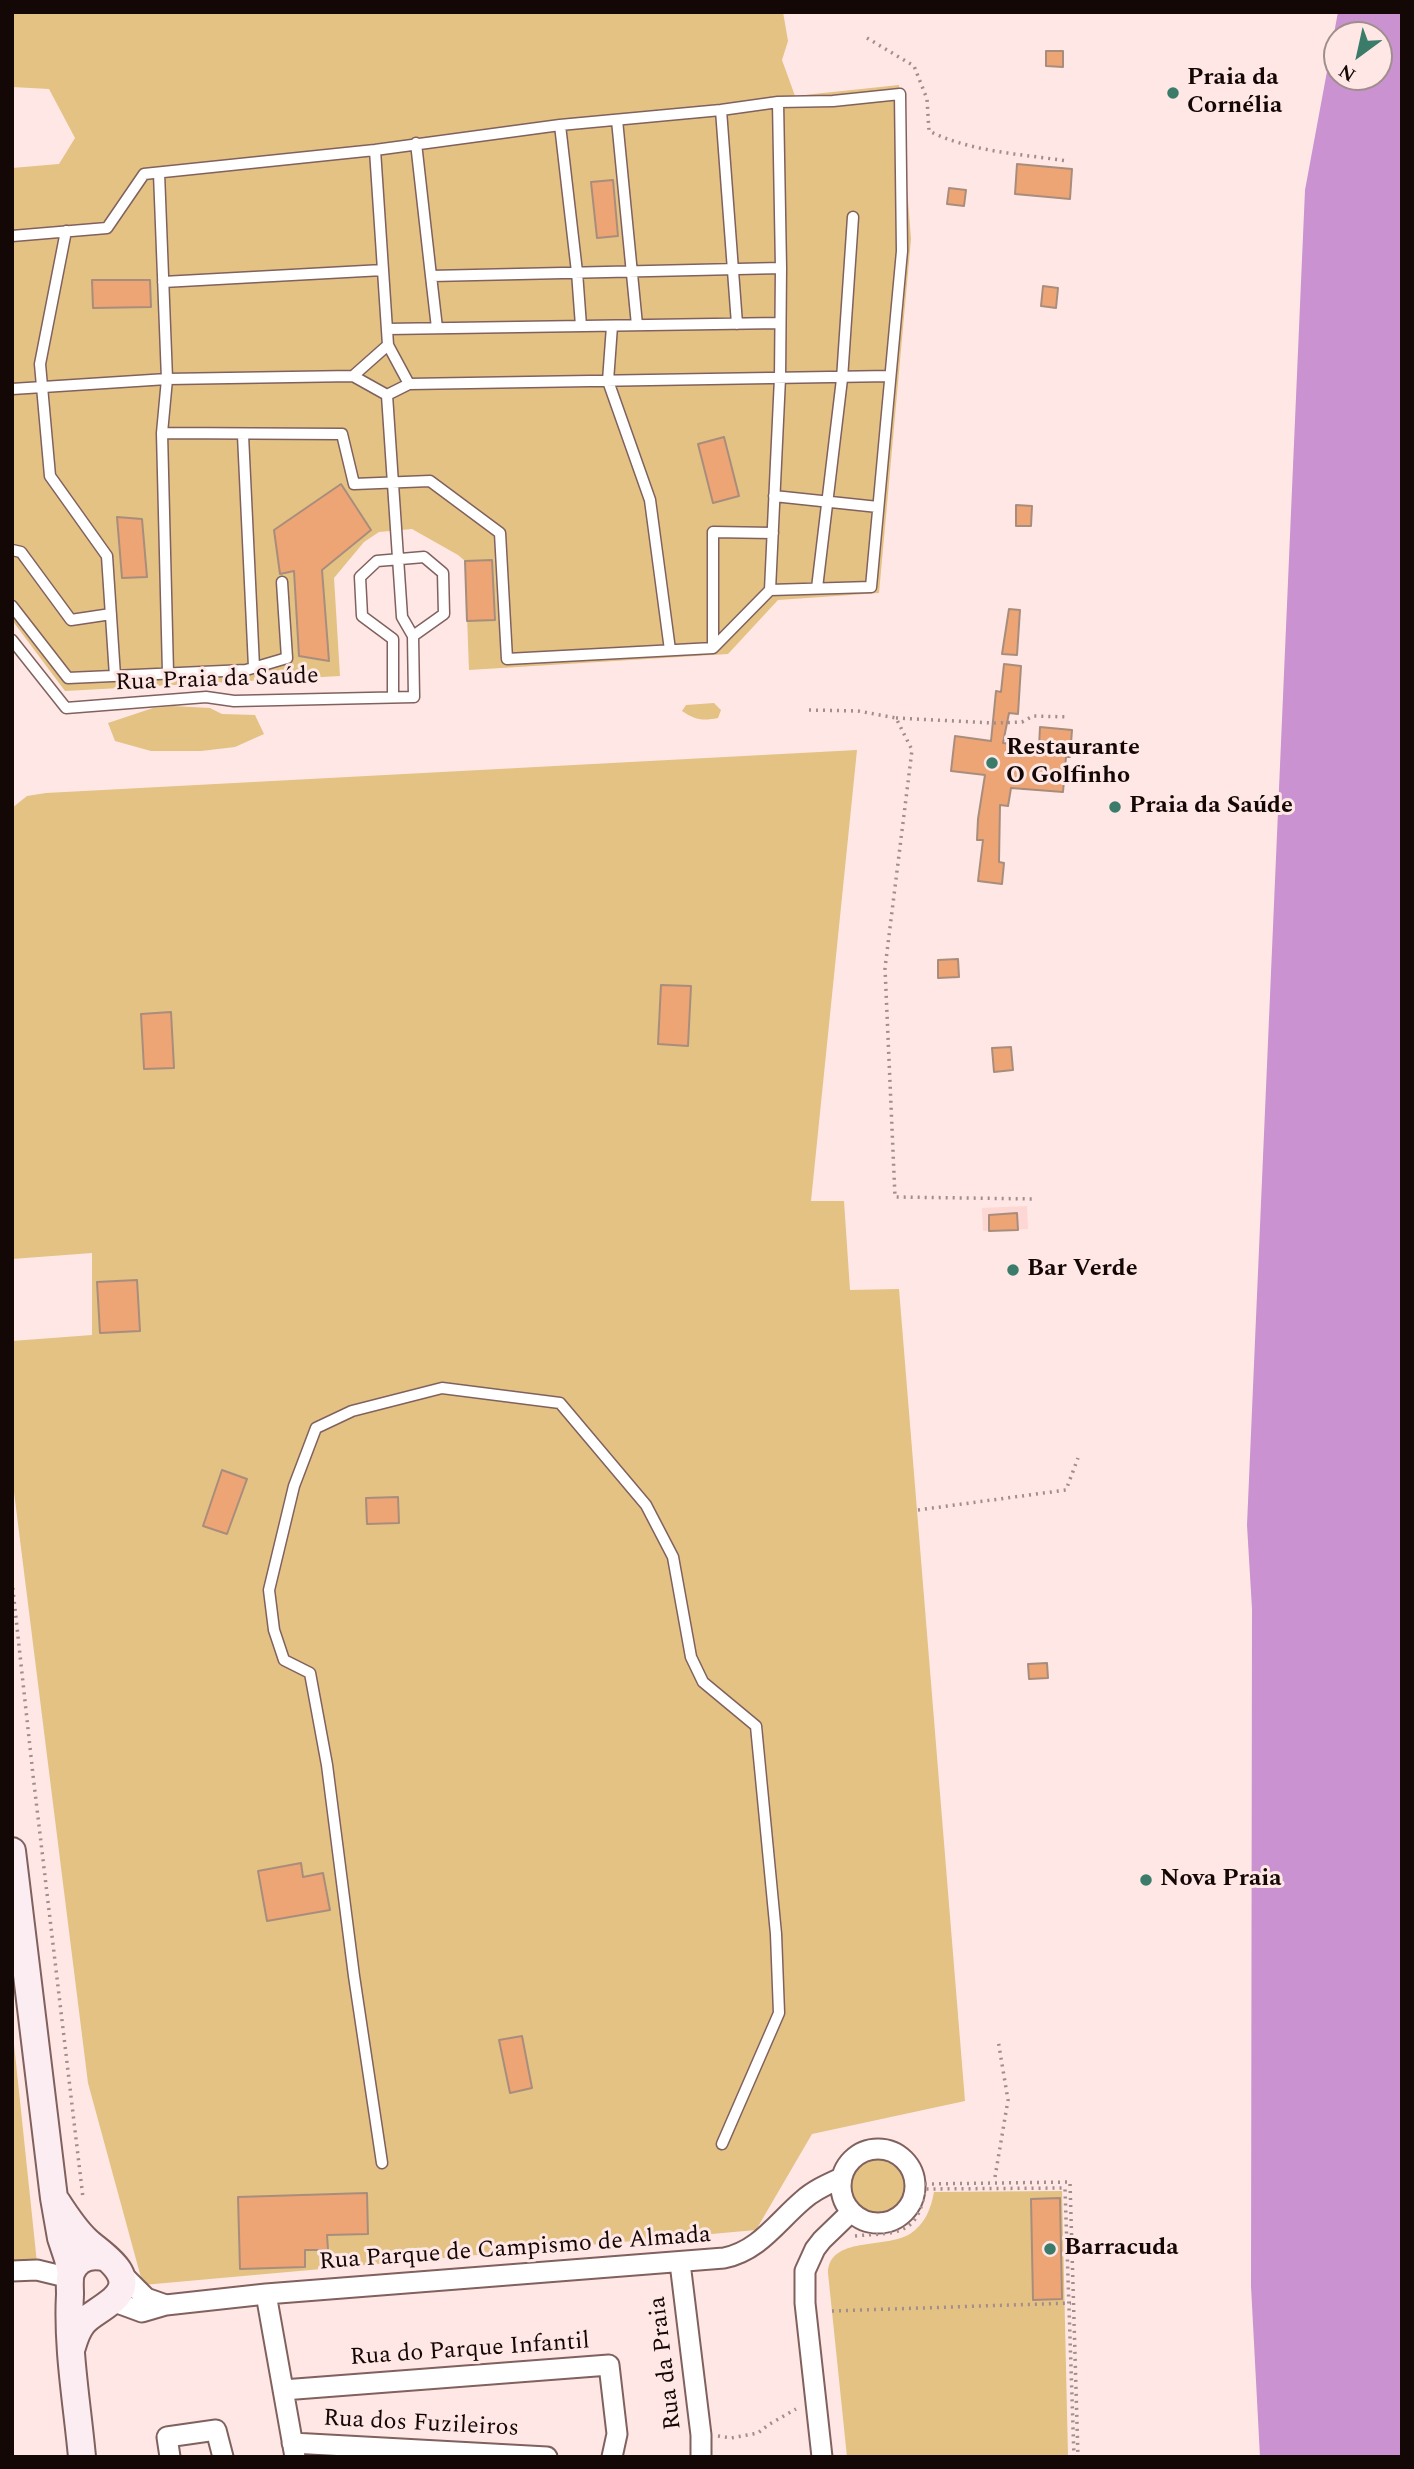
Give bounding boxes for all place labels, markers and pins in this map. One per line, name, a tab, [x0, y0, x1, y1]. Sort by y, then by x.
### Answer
place label: Praia da Cornélia	[1187, 65, 1282, 121]
marker: Praia da Cornélia	[1165, 85, 1181, 101]
place label: Restaurante O Golfinho	[1006, 735, 1140, 791]
marker: Restaurante O Golfinho	[984, 755, 1000, 771]
place label: Praia da Saúde	[1129, 793, 1293, 821]
marker: Praia da Saúde	[1107, 799, 1123, 815]
place label: Bar Verde	[1027, 1256, 1138, 1284]
marker: Bar Verde	[1005, 1262, 1021, 1278]
place label: Nova Praia	[1160, 1866, 1282, 1894]
marker: Nova Praia	[1138, 1872, 1154, 1888]
place label: Barracuda	[1064, 2235, 1179, 2263]
marker: Barracuda	[1042, 2241, 1058, 2257]

